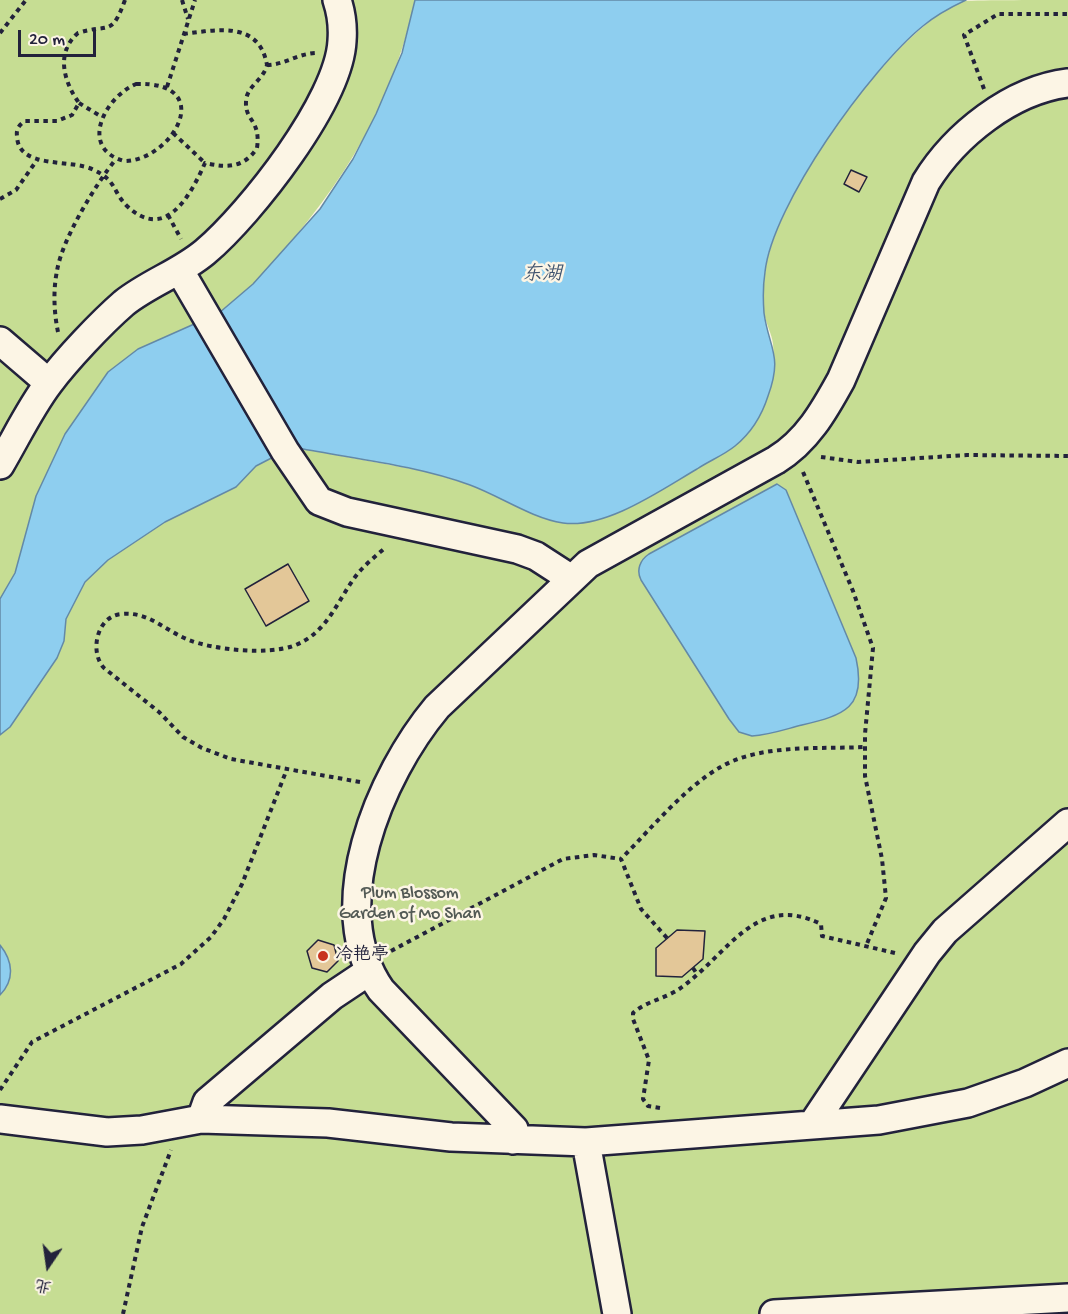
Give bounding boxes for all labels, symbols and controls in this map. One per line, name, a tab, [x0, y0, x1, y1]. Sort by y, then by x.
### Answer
scale bar	[21, 18, 99, 56]
text: 20 m	[29, 30, 65, 51]
water label: 东湖	[522, 264, 562, 288]
park label: Plum Blossom Garden of Mo Shan	[339, 883, 481, 926]
place label: 冷艳亭	[335, 945, 389, 967]
marker: 冷艳亭	[316, 949, 330, 963]
north arrow	[18, 1236, 78, 1296]
text: 北	[34, 1273, 54, 1295]

